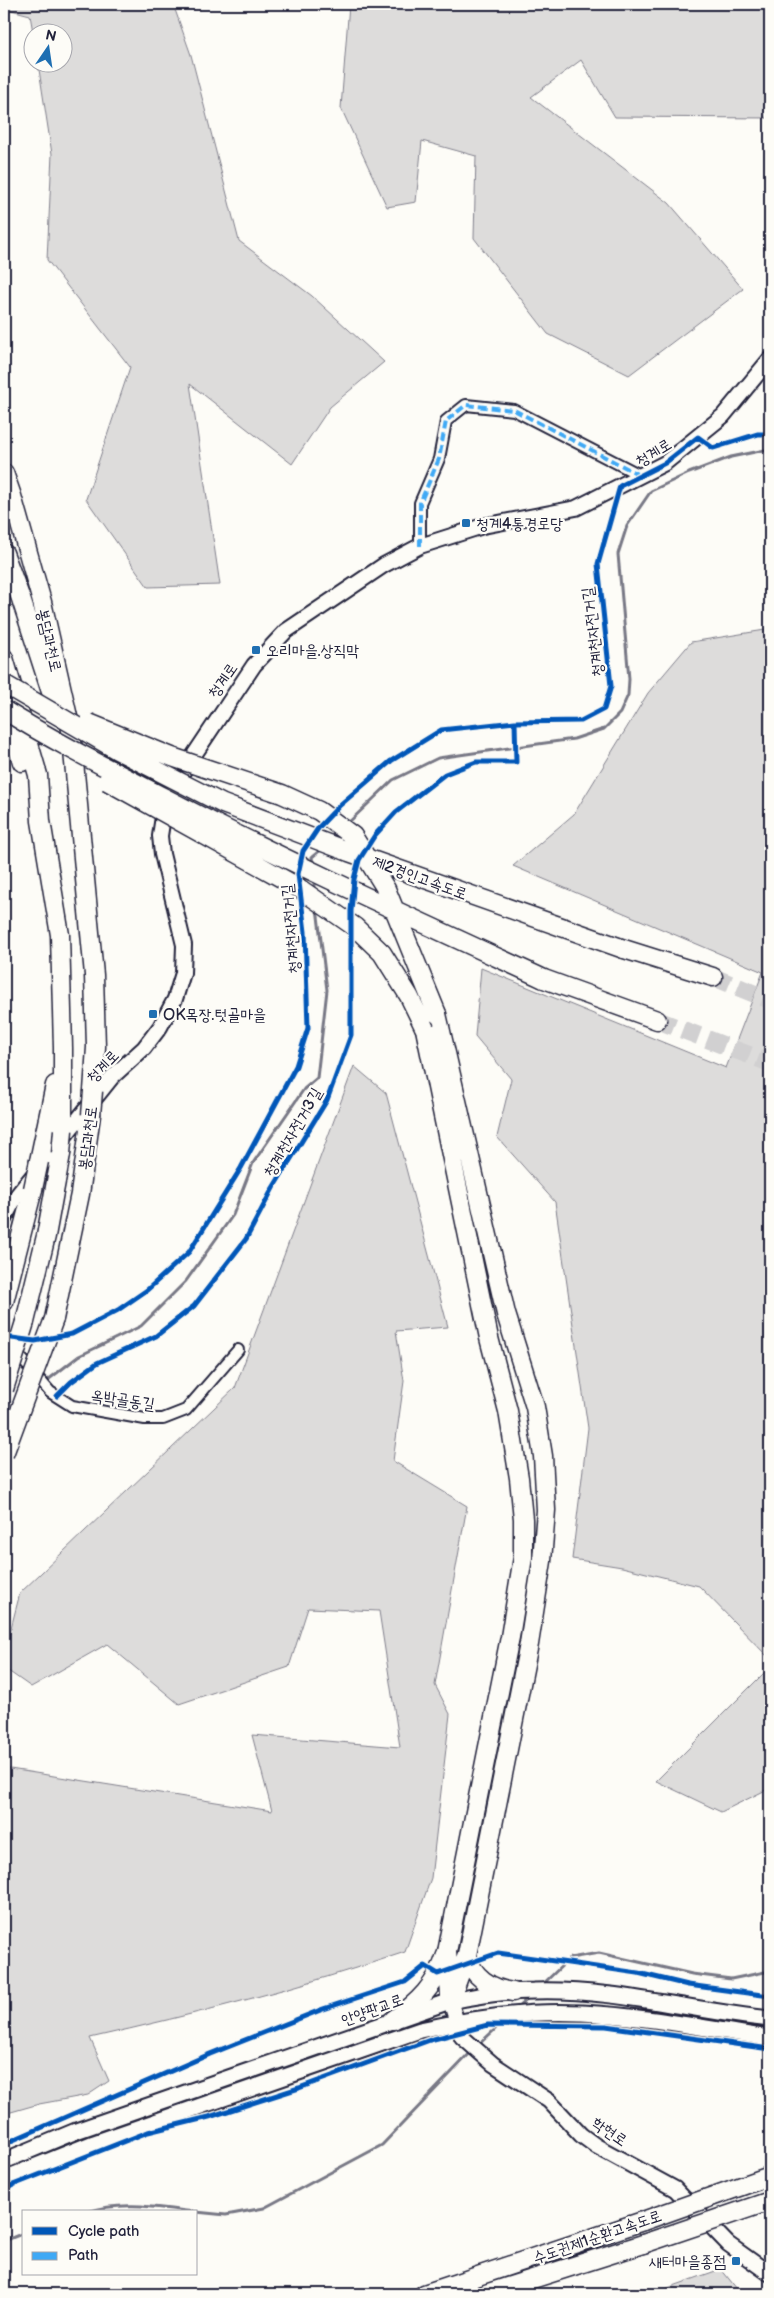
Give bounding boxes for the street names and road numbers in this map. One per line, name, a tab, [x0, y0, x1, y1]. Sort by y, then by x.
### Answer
street label: 청계로	[632, 435, 675, 472]
street label: 청계천자전거길	[579, 586, 608, 678]
street label: 봉담과천로	[32, 607, 65, 674]
street label: 청계로	[204, 660, 242, 702]
street label: 제2경인고속도로	[369, 852, 470, 904]
street label: 청계천자전거길	[278, 883, 305, 975]
street label: 청계로	[83, 1047, 123, 1088]
street label: 청계천자전거3길	[260, 1085, 327, 1181]
street label: 봉담과천로	[75, 1105, 102, 1171]
street label: 옥박골동길	[90, 1387, 156, 1414]
street label: 안양판교로	[339, 1990, 406, 2030]
street label: 학현로	[588, 2114, 630, 2151]
street label: 수도권제1순환고속도로	[531, 2206, 664, 2268]

